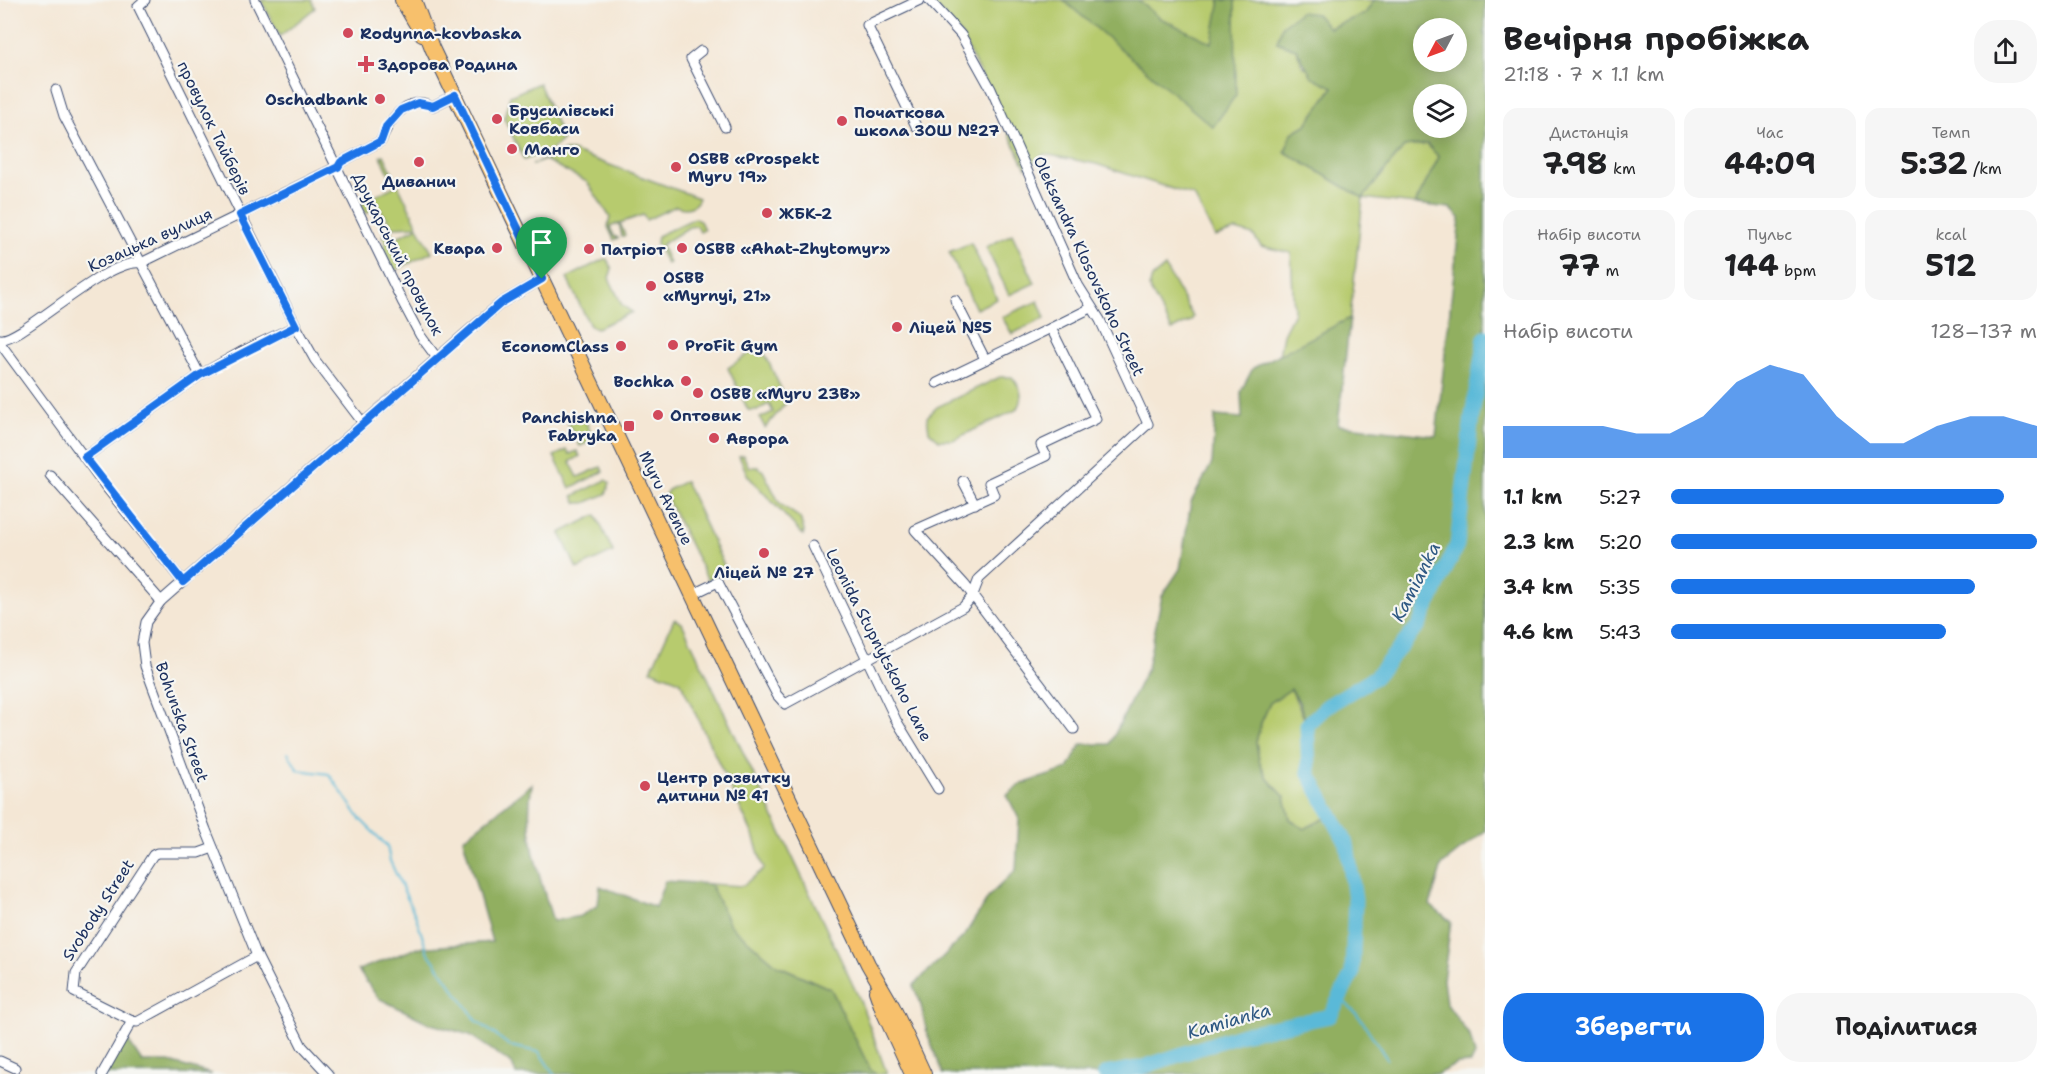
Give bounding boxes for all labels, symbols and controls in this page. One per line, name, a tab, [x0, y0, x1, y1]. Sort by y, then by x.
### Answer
text: Вечірня пробіжка	[1503, 16, 1809, 61]
north arrow	[1413, 18, 1467, 72]
map controls	[1413, 18, 1467, 138]
button: share	[1974, 20, 2037, 83]
place label: Rodynna-kovbaska	[360, 23, 522, 44]
marker: Rodynna-kovbaska	[341, 26, 355, 40]
place label: Здорова Родина	[378, 54, 517, 75]
marker: Здорова Родина	[359, 57, 373, 71]
street label: провулок Тайберів	[172, 58, 256, 198]
text: 21:18 · 7 × 1.1 km	[1503, 61, 1664, 87]
button: layers	[1413, 84, 1467, 138]
place label: Oschadbank	[265, 89, 368, 110]
marker: Oschadbank	[373, 92, 387, 106]
place label: Брусилівські Ковбаси	[509, 100, 614, 139]
place label: Початкова школа ЗОШ №27	[854, 102, 999, 141]
marker: Брусилівські Ковбаси	[490, 112, 504, 126]
marker: Початкова школа ЗОШ №27	[835, 114, 849, 128]
text: Дистанція	[1549, 122, 1629, 143]
text: Час	[1756, 122, 1784, 143]
text: Темп	[1932, 122, 1970, 143]
place label: Манго	[524, 139, 580, 160]
marker: Манго	[505, 142, 519, 156]
text: 7.98	[1542, 143, 1608, 184]
text: 44:09	[1724, 143, 1816, 184]
text: 5:32	[1900, 143, 1968, 184]
place label: OSBB «Prospekt Myru 19»	[688, 148, 820, 187]
street label: Oleksandra Klosovskoho Street	[1029, 152, 1149, 380]
marker: Диванич	[412, 155, 426, 169]
text: km	[1608, 158, 1636, 179]
text: /km	[1968, 158, 2002, 179]
marker: OSBB «Prospekt Myru 19»	[669, 160, 683, 174]
street label: Друкарський провулок	[348, 169, 449, 340]
place label: Диванич	[382, 171, 456, 192]
street label: Козацька вулиця	[84, 203, 216, 277]
place label: ЖБК-2	[779, 203, 832, 224]
marker: ЖБК-2	[760, 206, 774, 220]
pin	[516, 217, 567, 279]
text: Набір висоти	[1537, 224, 1641, 245]
text: Пульс	[1748, 224, 1792, 245]
text: kcal	[1935, 224, 1967, 245]
icon: arrive	[525, 226, 558, 259]
place label: Квара	[434, 238, 485, 259]
place label: OSBB «Ahat-Zhytomyr»	[694, 238, 891, 259]
place label: Патріот	[601, 239, 666, 260]
marker: Квара	[490, 241, 504, 255]
marker: OSBB «Ahat-Zhytomyr»	[675, 241, 689, 255]
marker: Патріот	[582, 242, 596, 256]
text: 77	[1559, 245, 1600, 286]
text: 144	[1724, 245, 1779, 286]
text: 512	[1925, 245, 1977, 286]
text: m	[1600, 260, 1619, 281]
text: bpm	[1779, 260, 1816, 281]
place label: OSBB «Myrnyi, 21»	[663, 267, 771, 306]
marker: OSBB «Myrnyi, 21»	[644, 279, 658, 293]
place label: Ліцей №5	[909, 317, 992, 338]
text: Набір висоти	[1503, 318, 1633, 344]
text: 128–137 m	[1931, 318, 2037, 344]
marker: Ліцей №5	[890, 320, 904, 334]
place label: ProFit Gym	[685, 335, 778, 356]
place label: EconomClass	[501, 336, 609, 357]
marker: ProFit Gym	[666, 338, 680, 352]
marker: EconomClass	[614, 339, 628, 353]
place label: Bochka	[614, 371, 674, 392]
marker: Bochka	[679, 374, 693, 388]
place label: OSBB «Myru 23B»	[710, 383, 860, 404]
marker: OSBB «Myru 23B»	[691, 386, 705, 400]
place label: Оптовик	[670, 405, 741, 426]
place label: Panchishna Fabryka	[522, 407, 617, 446]
marker: Оптовик	[651, 408, 665, 422]
marker: Panchishna Fabryka	[622, 419, 636, 433]
place label: Аврора	[726, 428, 789, 449]
marker: Аврора	[707, 431, 721, 445]
street label: Myru Avenue	[634, 447, 698, 549]
text: 1.1 km	[1503, 484, 1562, 510]
text: 5:27	[1599, 484, 1642, 510]
text: 2.3 km	[1503, 529, 1574, 555]
text: 5:20	[1599, 529, 1642, 555]
water label: Kamianka	[1386, 538, 1446, 626]
street label: Leonida Stupnytskoho Lane	[821, 545, 937, 745]
marker: Ліцей № 27	[757, 546, 771, 560]
place label: Ліцей № 27	[714, 562, 814, 583]
text: 3.4 km	[1503, 574, 1573, 600]
text: 5:35	[1599, 574, 1641, 600]
text: 4.6 km	[1503, 619, 1573, 645]
text: 5:43	[1599, 619, 1641, 645]
street label: Bohunska Street	[151, 659, 213, 785]
place label: Центр розвитку дитини № 41	[657, 767, 791, 806]
marker: Центр розвитку дитини № 41	[638, 779, 652, 793]
street label: Svobody Street	[57, 855, 139, 965]
button: Зберегти	[1503, 993, 1764, 1062]
button: Поділитися	[1776, 993, 2037, 1062]
water label: Kamianka	[1184, 998, 1274, 1044]

